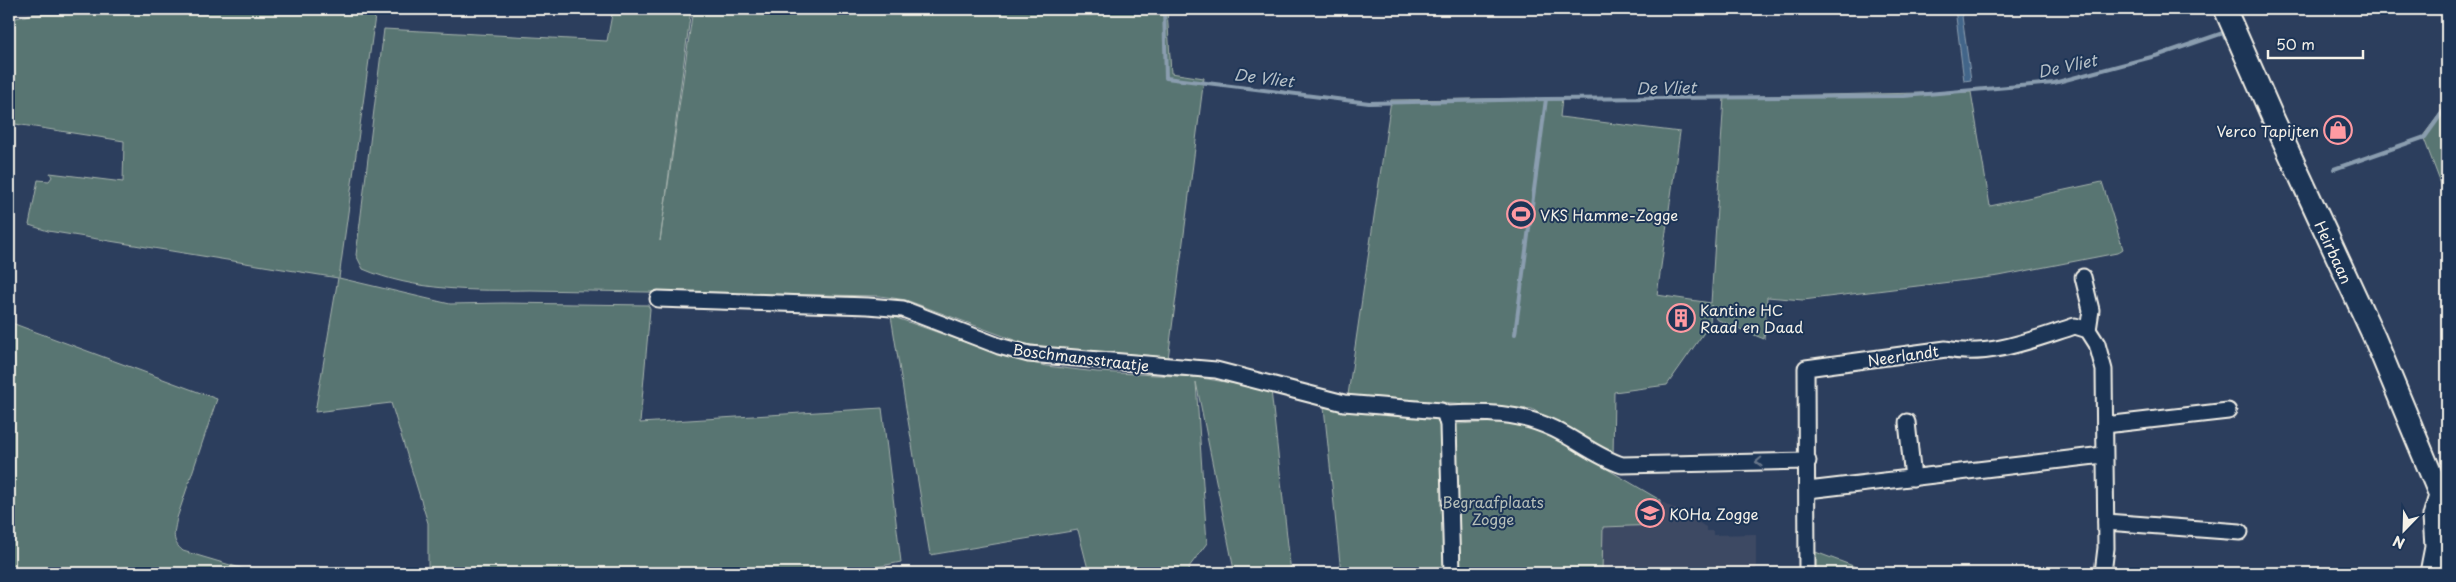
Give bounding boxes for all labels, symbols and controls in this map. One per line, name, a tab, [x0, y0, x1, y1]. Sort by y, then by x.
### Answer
scale bar	[2268, 28, 2364, 60]
text: 50 m	[2276, 32, 2315, 55]
water label: De Vliet	[2035, 47, 2101, 83]
water label: De Vliet	[1233, 61, 1297, 93]
water label: De Vliet	[1636, 74, 1698, 100]
shop icon: Verco Tapijten	[2323, 115, 2353, 145]
place label: Verco Tapijten	[2216, 119, 2319, 142]
sports icon: VKS Hamme-Zogge	[1506, 199, 1536, 229]
place label: VKS Hamme-Zogge	[1540, 203, 1678, 226]
street label: Heirbaan	[2309, 217, 2359, 287]
place label: Kantine HC Raad en Daad	[1700, 298, 1803, 338]
building icon: Kantine HC Raad en Daad	[1666, 303, 1696, 333]
street label: Boschmansstraatje	[1011, 337, 1151, 377]
street label: Neerlandt	[1866, 339, 1940, 371]
one-way arrow	[1755, 457, 1763, 468]
park label: Begraafplaats Zogge	[1442, 490, 1544, 530]
school or university icon: KOHa Zogge	[1635, 498, 1665, 528]
place label: KOHa Zogge	[1669, 502, 1759, 525]
north arrow	[2378, 504, 2428, 554]
text: N	[2390, 531, 2408, 554]

